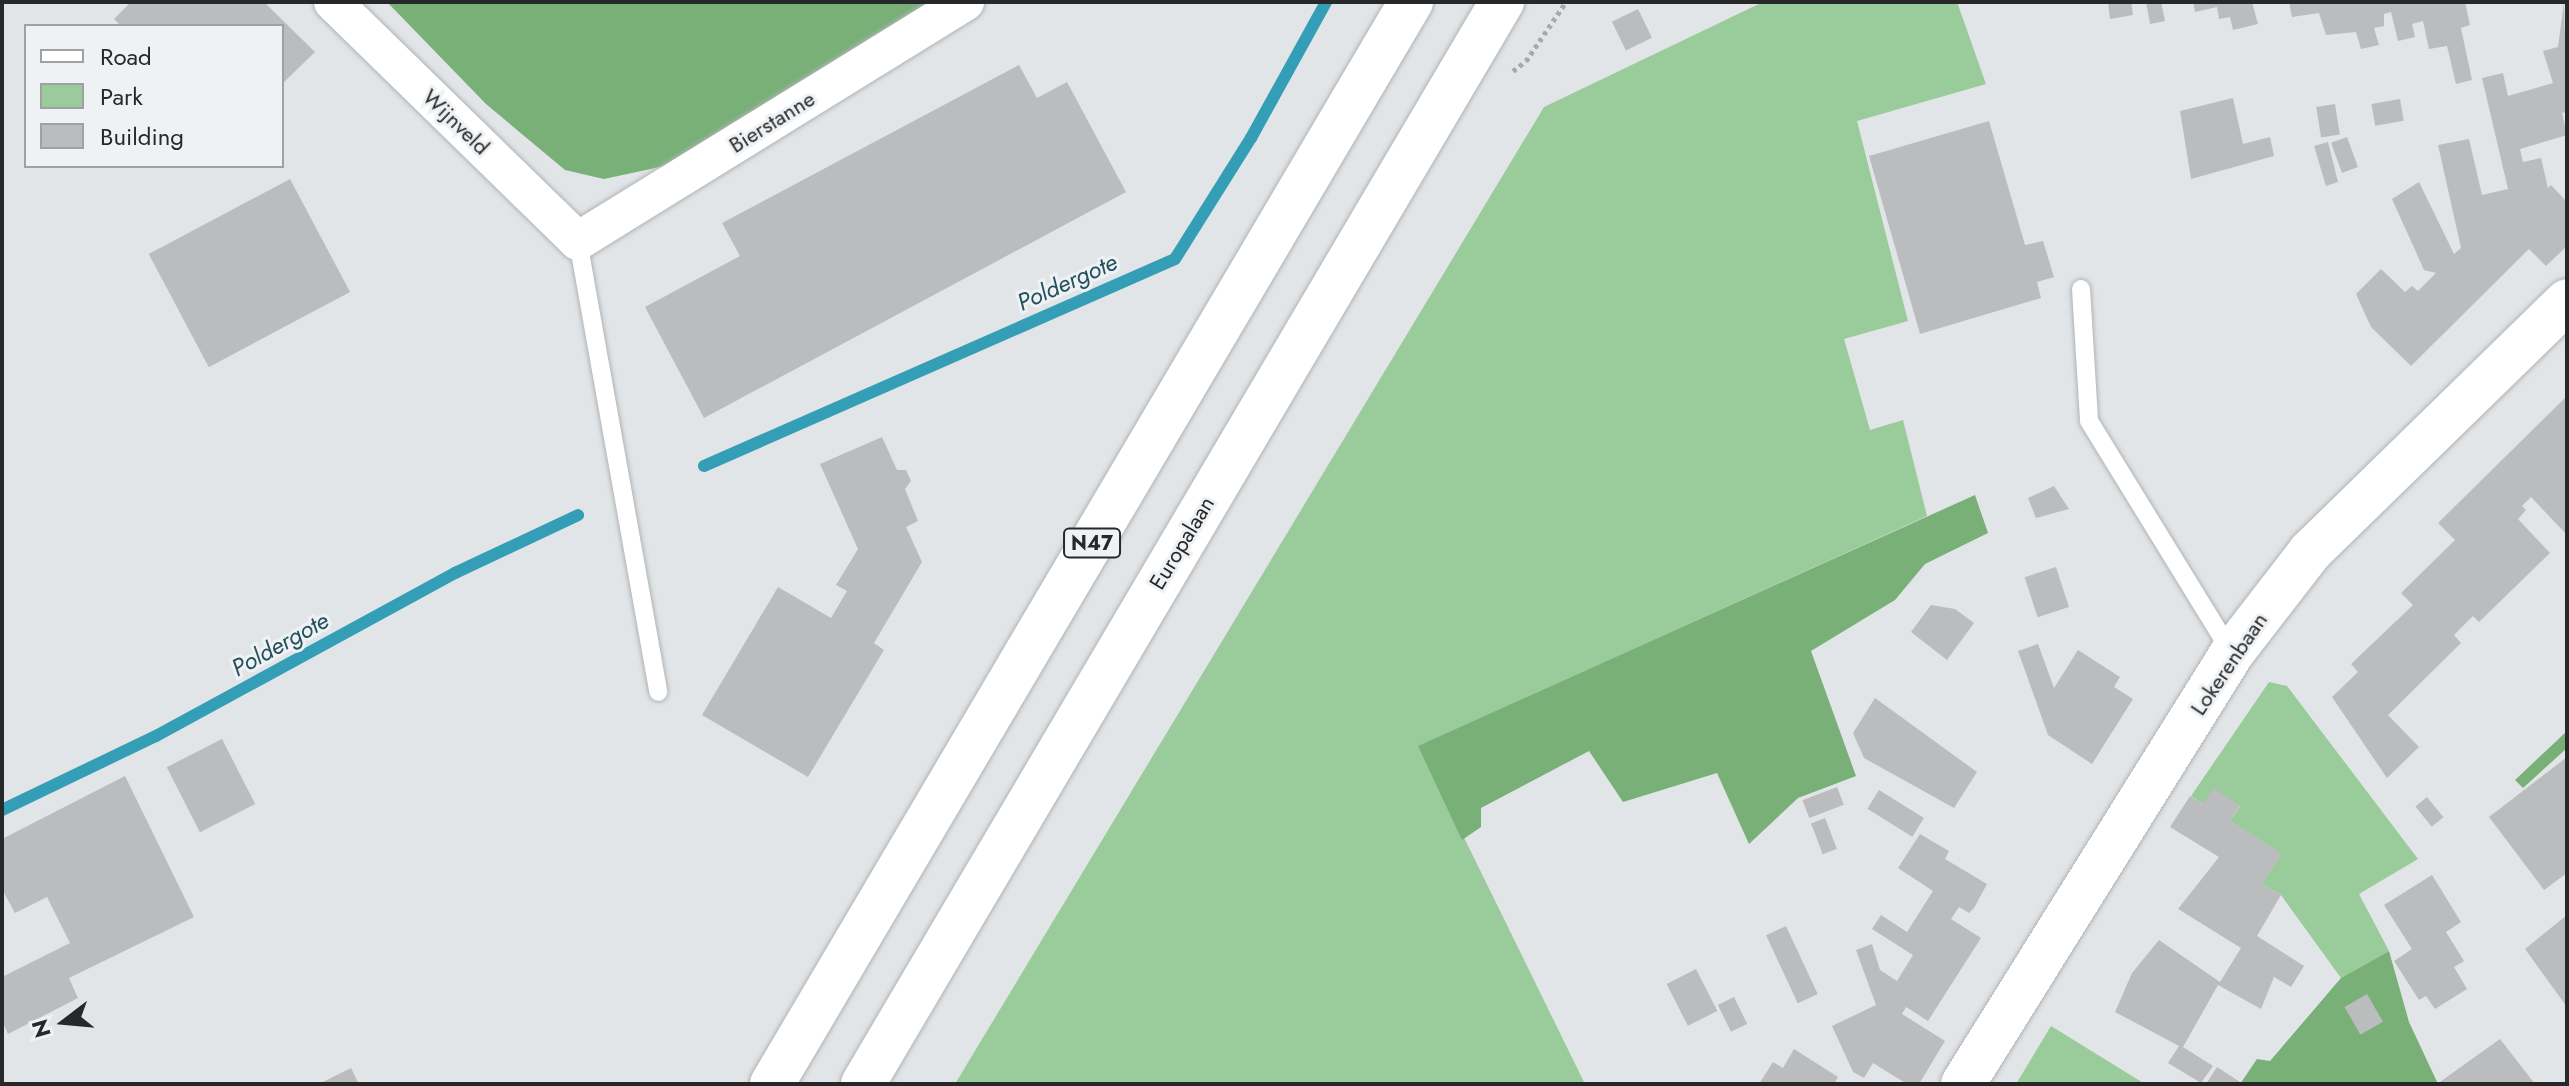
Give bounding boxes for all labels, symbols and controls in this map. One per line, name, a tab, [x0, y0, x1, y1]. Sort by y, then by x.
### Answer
legend	[24, 24, 284, 168]
text: Road	[100, 39, 152, 74]
text: Park	[100, 79, 143, 114]
street label: Wijnveld	[417, 84, 495, 160]
street label: Bierstanne	[724, 85, 820, 159]
text: Building	[100, 119, 184, 154]
water label: Poldergote	[1012, 247, 1122, 317]
street label: Europalaan	[1144, 492, 1220, 594]
road number: N47	[1062, 527, 1122, 559]
water label: Poldergote	[226, 606, 334, 682]
street label: Lokerenbaan	[2185, 608, 2273, 720]
north arrow	[24, 982, 104, 1062]
text: N	[23, 1016, 59, 1041]

